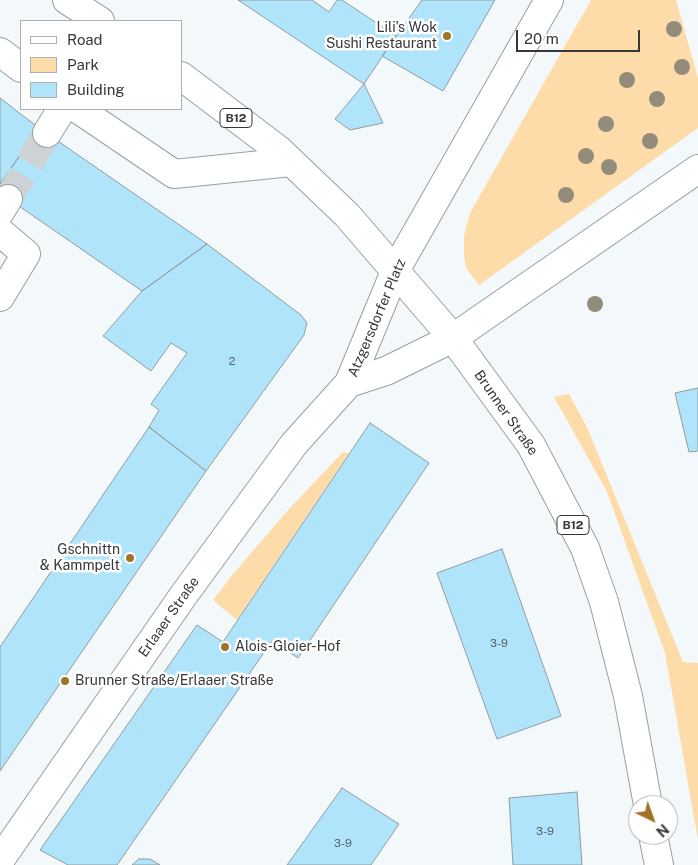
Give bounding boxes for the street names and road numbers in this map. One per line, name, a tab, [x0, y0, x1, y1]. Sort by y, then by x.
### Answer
road number: B12	[220, 109, 252, 128]
street label: Atzgersdorfer Platz	[344, 256, 410, 380]
street label: Brunner Straße	[471, 367, 541, 459]
road number: B12	[557, 516, 589, 534]
street label: Erlaaer Straße	[135, 574, 203, 660]

